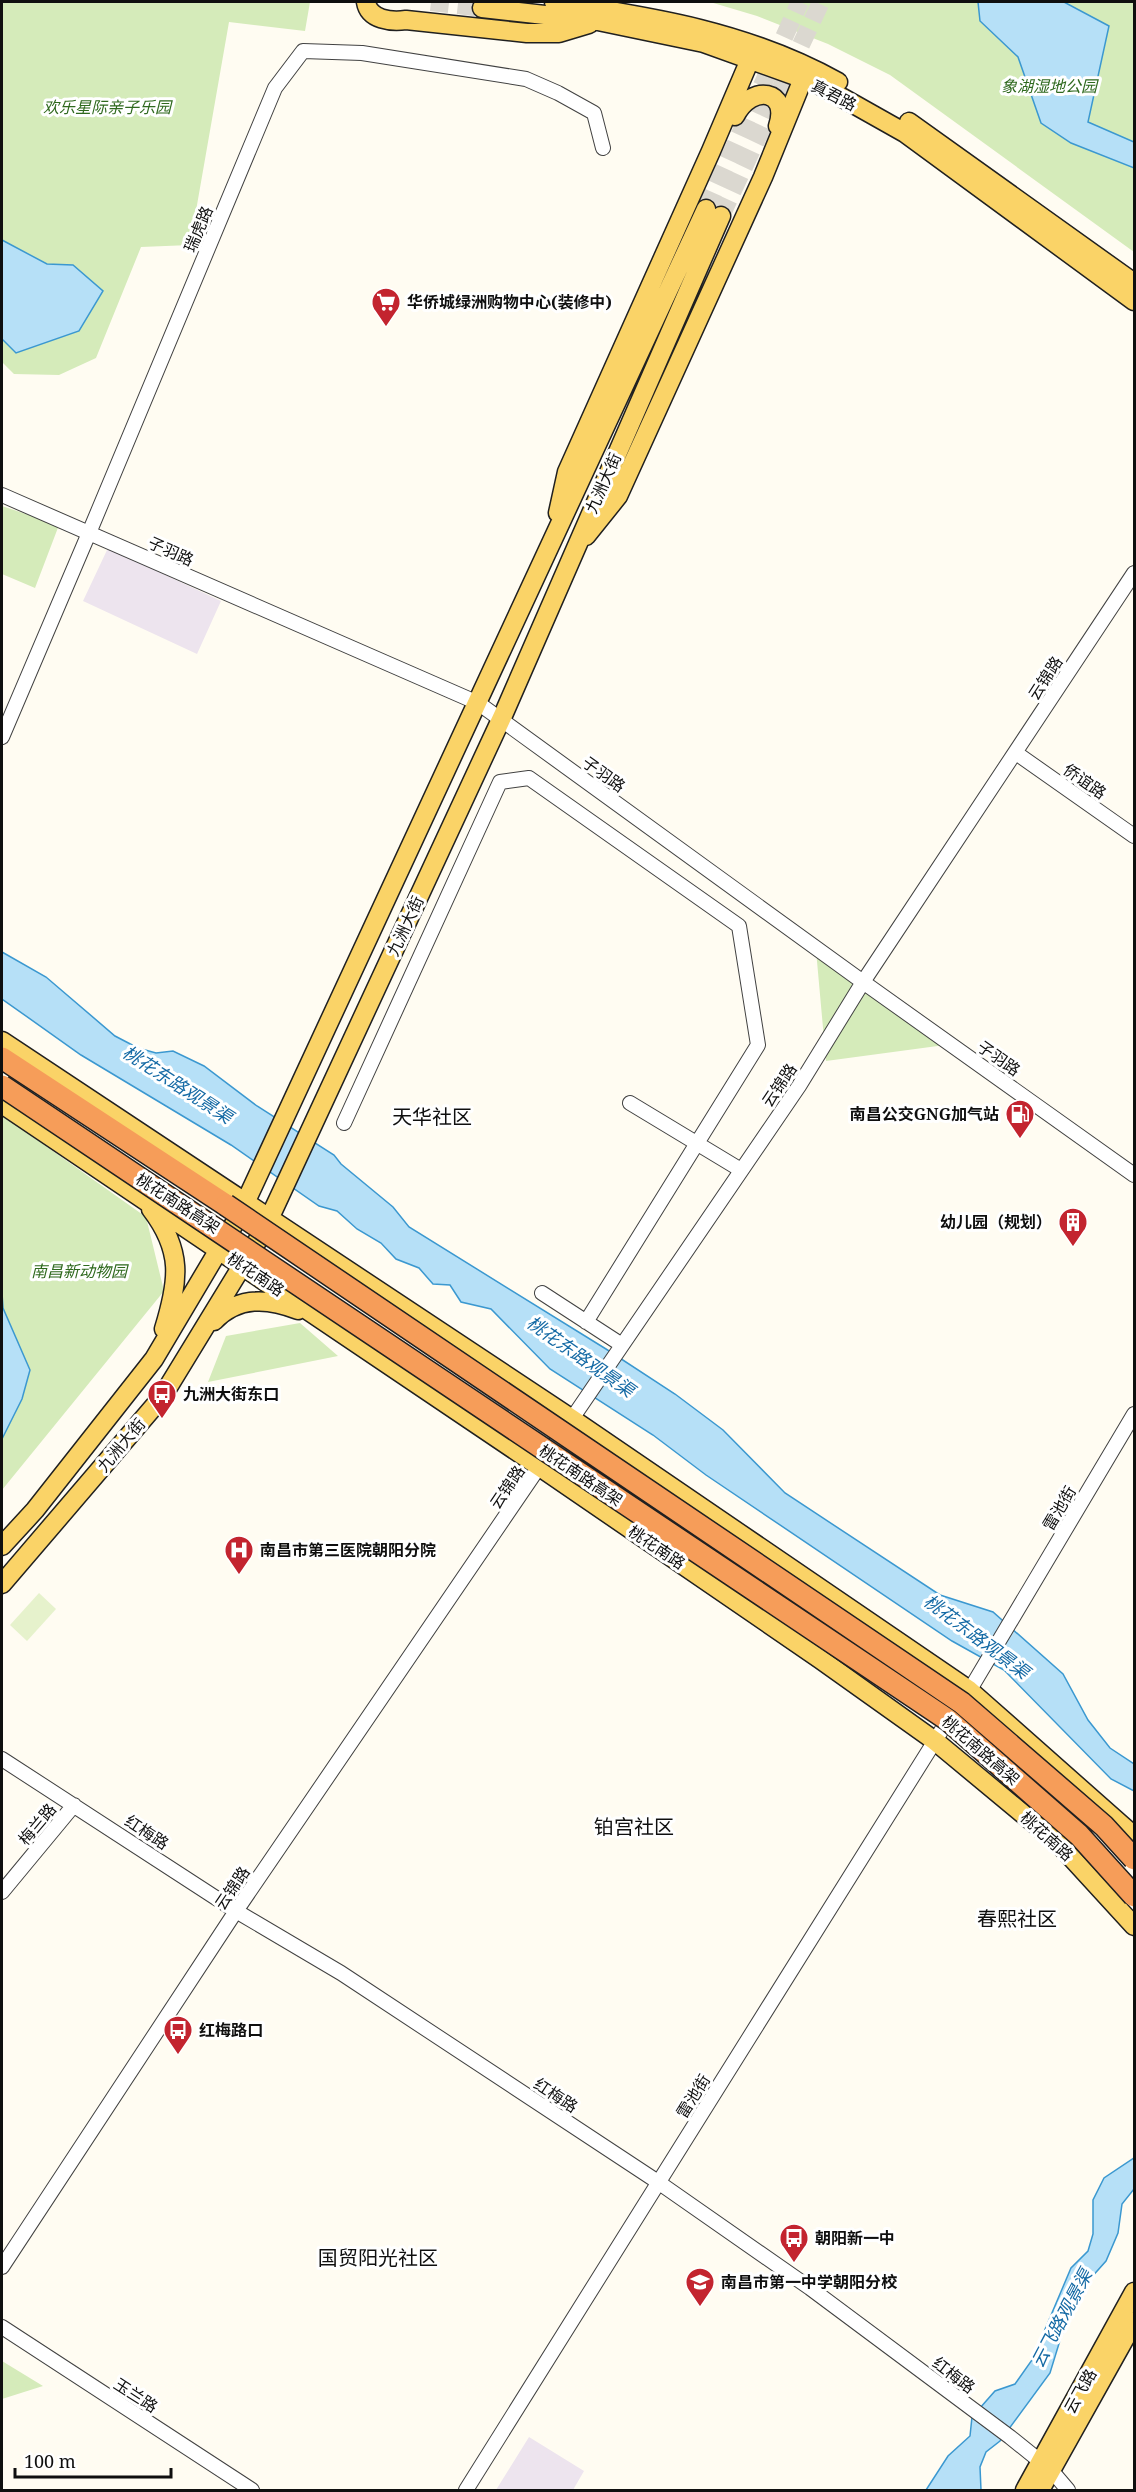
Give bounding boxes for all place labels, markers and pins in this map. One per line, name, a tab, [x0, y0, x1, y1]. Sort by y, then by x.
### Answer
supermarket icon: 华侨城绿洲购物中心(装修中)	[370, 286, 402, 328]
place label: 华侨城绿洲购物中心(装修中)	[407, 291, 612, 313]
fuel station icon: 南昌公交GNG加气站	[1004, 1098, 1036, 1140]
place label: 南昌公交GNG加气站	[850, 1103, 999, 1125]
building icon: 幼儿园（规划）	[1057, 1206, 1089, 1248]
place label: 幼儿园（规划）	[940, 1211, 1052, 1233]
bus stop icon: 九洲大街东口	[146, 1378, 178, 1420]
place label: 九洲大街东口	[183, 1383, 279, 1405]
hospital icon: 南昌市第三医院朝阳分院	[223, 1534, 255, 1576]
place label: 南昌市第三医院朝阳分院	[260, 1539, 436, 1561]
bus stop icon: 红梅路口	[162, 2014, 194, 2056]
place label: 红梅路口	[199, 2019, 263, 2041]
bus stop icon: 朝阳新一中	[778, 2222, 810, 2264]
place label: 朝阳新一中	[815, 2227, 895, 2249]
school or university icon: 南昌市第一中学朝阳分校	[684, 2266, 716, 2308]
place label: 南昌市第一中学朝阳分校	[721, 2271, 898, 2293]

